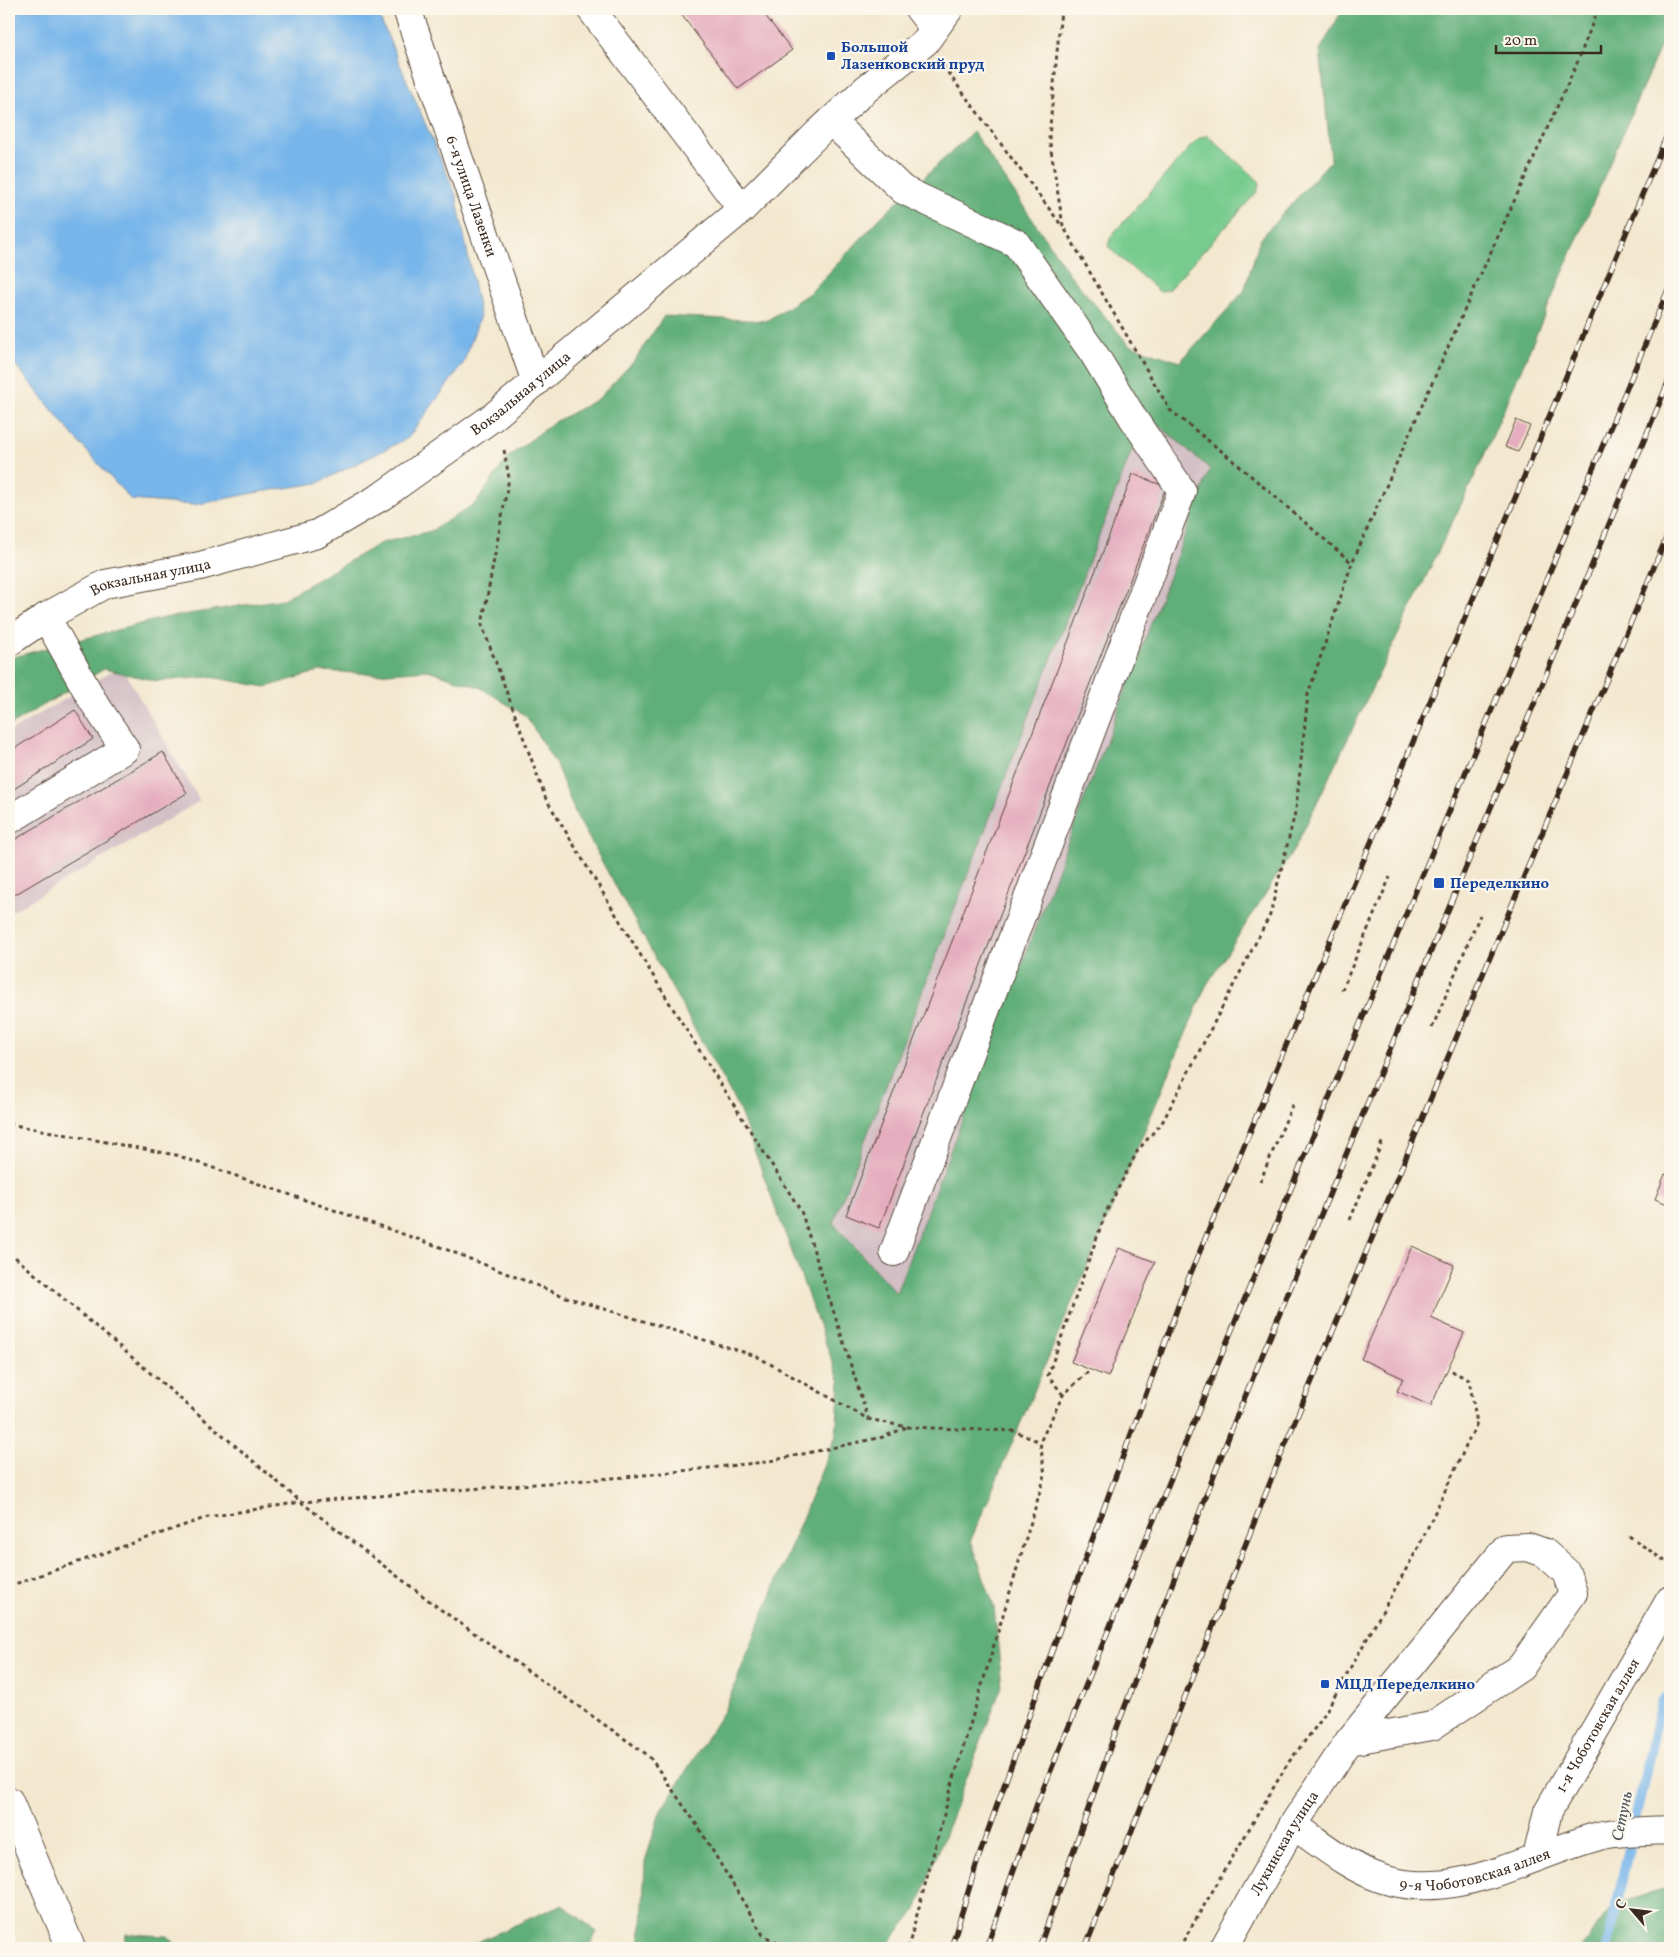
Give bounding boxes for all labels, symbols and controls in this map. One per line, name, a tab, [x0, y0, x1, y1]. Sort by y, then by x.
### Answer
scale bar	[1496, 22, 1602, 54]
text: 20 m	[1504, 31, 1537, 52]
place label: Большой Лазенковский пруд	[841, 38, 985, 76]
marker: Большой Лазенковский пруд	[825, 50, 837, 62]
street label: 6-я улица Лазенки	[440, 133, 501, 260]
street label: Вокзальная улица	[467, 347, 576, 442]
street label: Вокзальная улица	[87, 554, 214, 602]
place label: Переделкино	[1450, 874, 1549, 895]
marker: Переделкино	[1432, 876, 1446, 890]
street label: 1-я Чоботовская аллея	[1552, 1655, 1646, 1797]
place label: МЦД Переделкино	[1335, 1675, 1476, 1696]
marker: МЦД Переделкино	[1319, 1678, 1331, 1690]
street label: Лукинская улица	[1246, 1787, 1325, 1900]
water label: Сетунь	[1607, 1789, 1639, 1843]
street label: 9-я Чоботовская аллея	[1398, 1844, 1554, 1898]
north arrow	[1606, 1884, 1656, 1934]
text: С	[1611, 1896, 1632, 1913]

